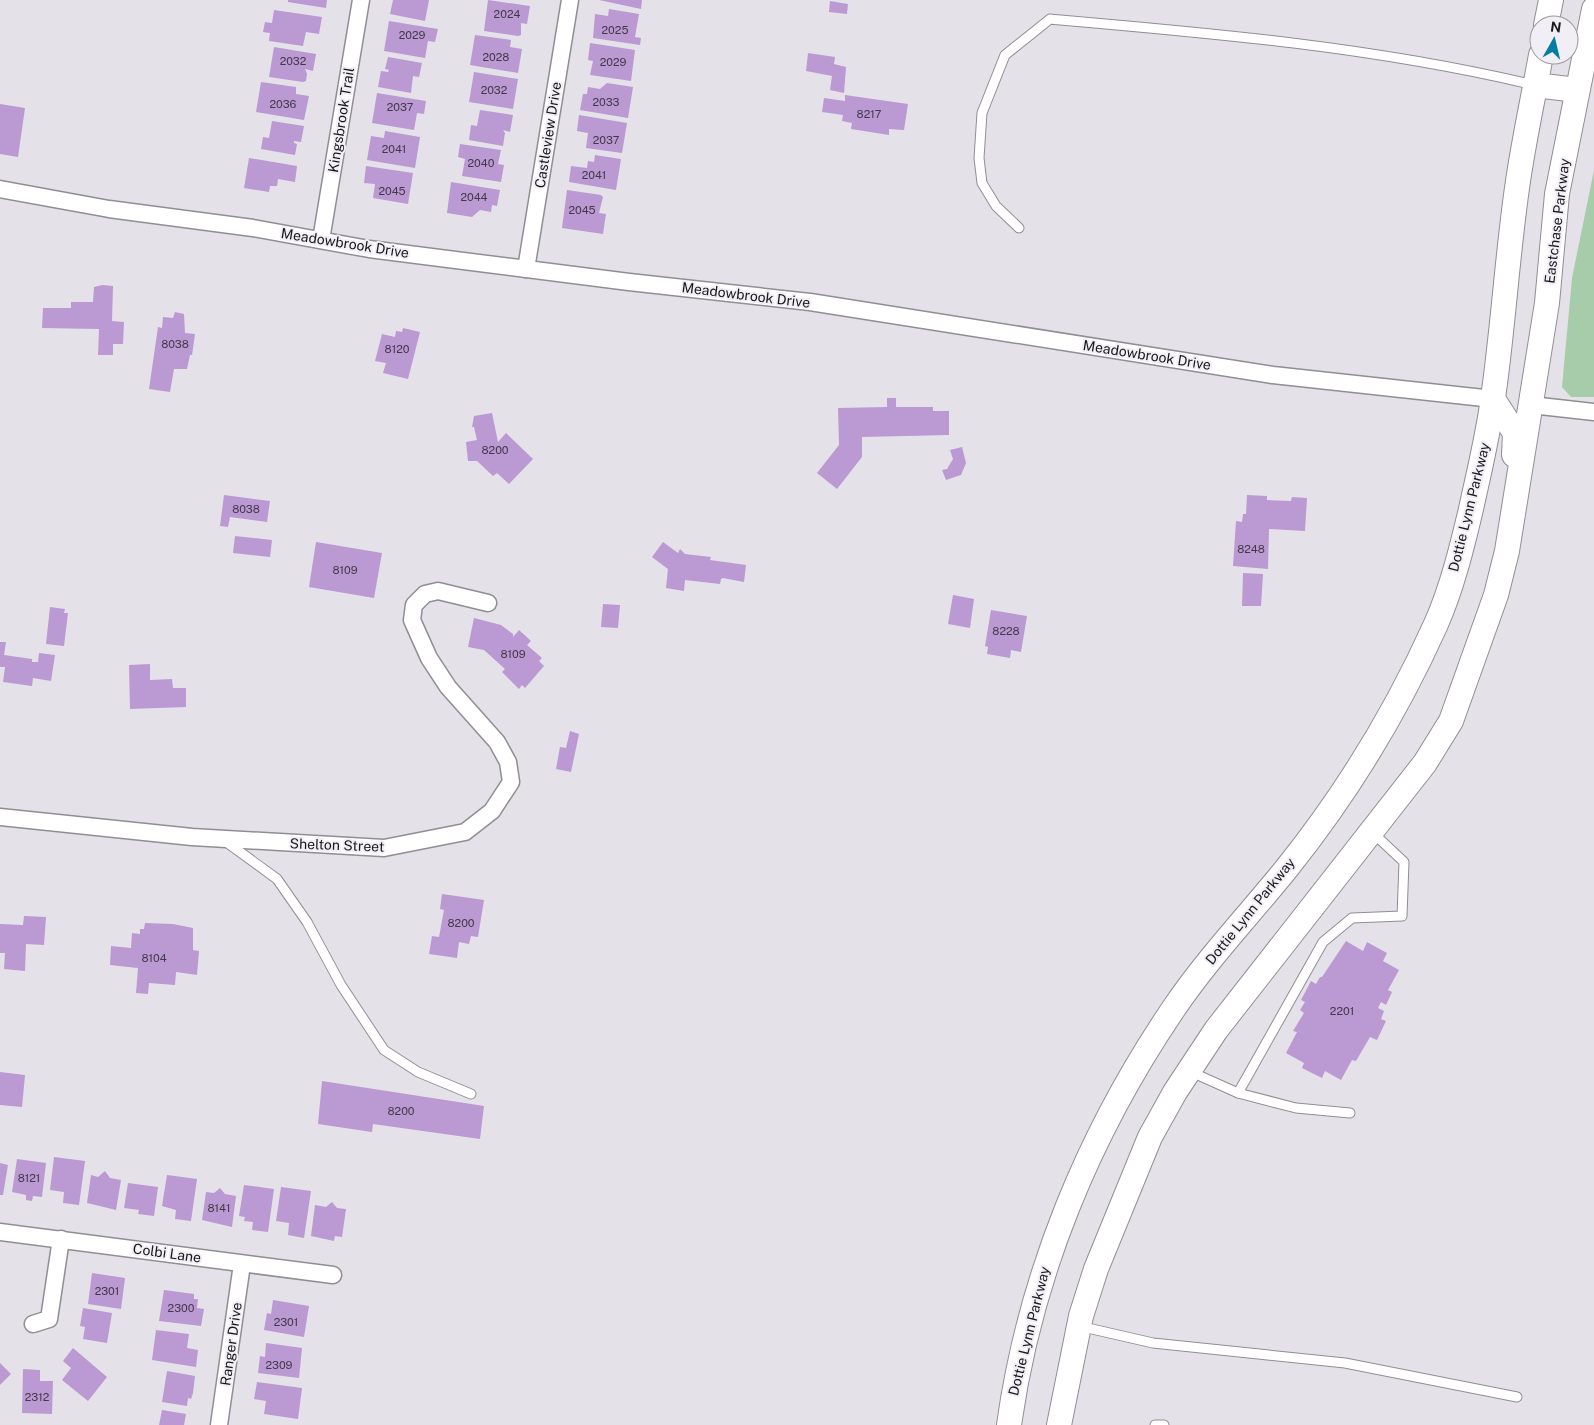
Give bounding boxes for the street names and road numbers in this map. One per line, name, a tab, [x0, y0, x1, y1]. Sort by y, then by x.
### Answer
street label: Kingsbrook Trail	[325, 66, 357, 174]
street label: Castleview Drive	[532, 81, 564, 189]
street label: Eastchase Parkway	[1541, 157, 1573, 284]
street label: Meadowbrook Drive	[280, 225, 410, 261]
street label: Meadowbrook Drive	[681, 279, 811, 311]
street label: Meadowbrook Drive	[1082, 337, 1212, 373]
street label: Dottie Lynn Parkway	[1445, 440, 1493, 573]
street label: Shelton Street	[289, 835, 385, 855]
street label: Dottie Lynn Parkway	[1202, 854, 1298, 968]
street label: Colbi Lane	[132, 1240, 202, 1266]
street label: Dottie Lynn Parkway	[1005, 1264, 1053, 1397]
street label: Ranger Drive	[217, 1301, 245, 1387]

